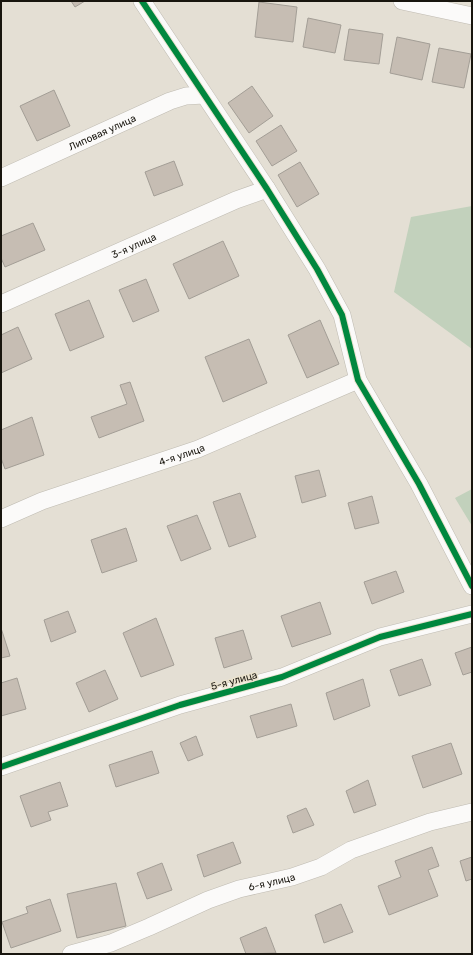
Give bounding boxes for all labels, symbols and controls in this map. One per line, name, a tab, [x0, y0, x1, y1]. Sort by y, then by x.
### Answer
street label: Липовая улица	[67, 112, 138, 153]
street label: 3-я улица	[110, 231, 158, 261]
street label: 4-я улица	[157, 442, 207, 469]
street label: 5-я улица	[210, 669, 259, 693]
street label: 6-я улица	[247, 871, 297, 894]

